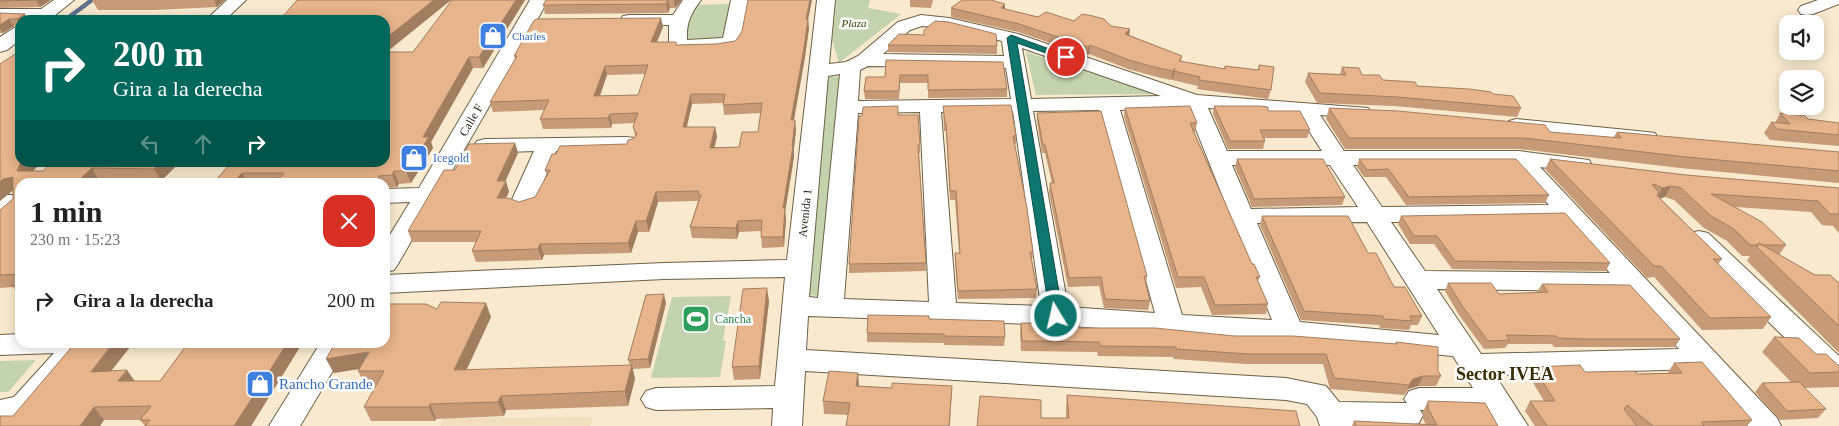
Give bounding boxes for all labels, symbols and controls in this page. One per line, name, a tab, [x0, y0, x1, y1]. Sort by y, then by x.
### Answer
map controls	[1779, 15, 1824, 115]
button: sound	[1779, 15, 1824, 60]
park label: Plaza	[840, 17, 867, 29]
shop icon: Charles	[478, 21, 508, 51]
place label: Charles	[512, 30, 546, 42]
icon: right	[30, 35, 95, 100]
text: 200 m	[113, 35, 203, 74]
pin	[1045, 36, 1087, 78]
icon: arrive	[1052, 43, 1080, 71]
button: layers	[1779, 70, 1824, 115]
text: Gira a la derecha	[113, 76, 263, 101]
street label: Calle F	[456, 101, 486, 139]
icon: left	[136, 130, 164, 158]
icon: ahead	[189, 130, 217, 158]
icon: right	[242, 130, 270, 158]
shop icon: Icegold	[399, 143, 429, 173]
place label: Icegold	[433, 151, 469, 165]
street label: Avenida 1	[795, 188, 815, 238]
text: 1 min	[30, 195, 103, 228]
button: close	[323, 195, 375, 247]
text: 230 m · 15:23	[30, 231, 120, 248]
icon: right	[30, 287, 58, 315]
position arrow	[1029, 289, 1081, 341]
text: Gira a la derecha	[73, 290, 214, 311]
text: 200 m	[327, 290, 375, 311]
sports icon: Cancha	[681, 304, 711, 334]
place label: Cancha	[715, 312, 752, 326]
district label: Sector IVEA	[1456, 364, 1554, 384]
shop icon: Rancho Grande	[245, 369, 275, 399]
place label: Rancho Grande	[279, 376, 373, 392]

